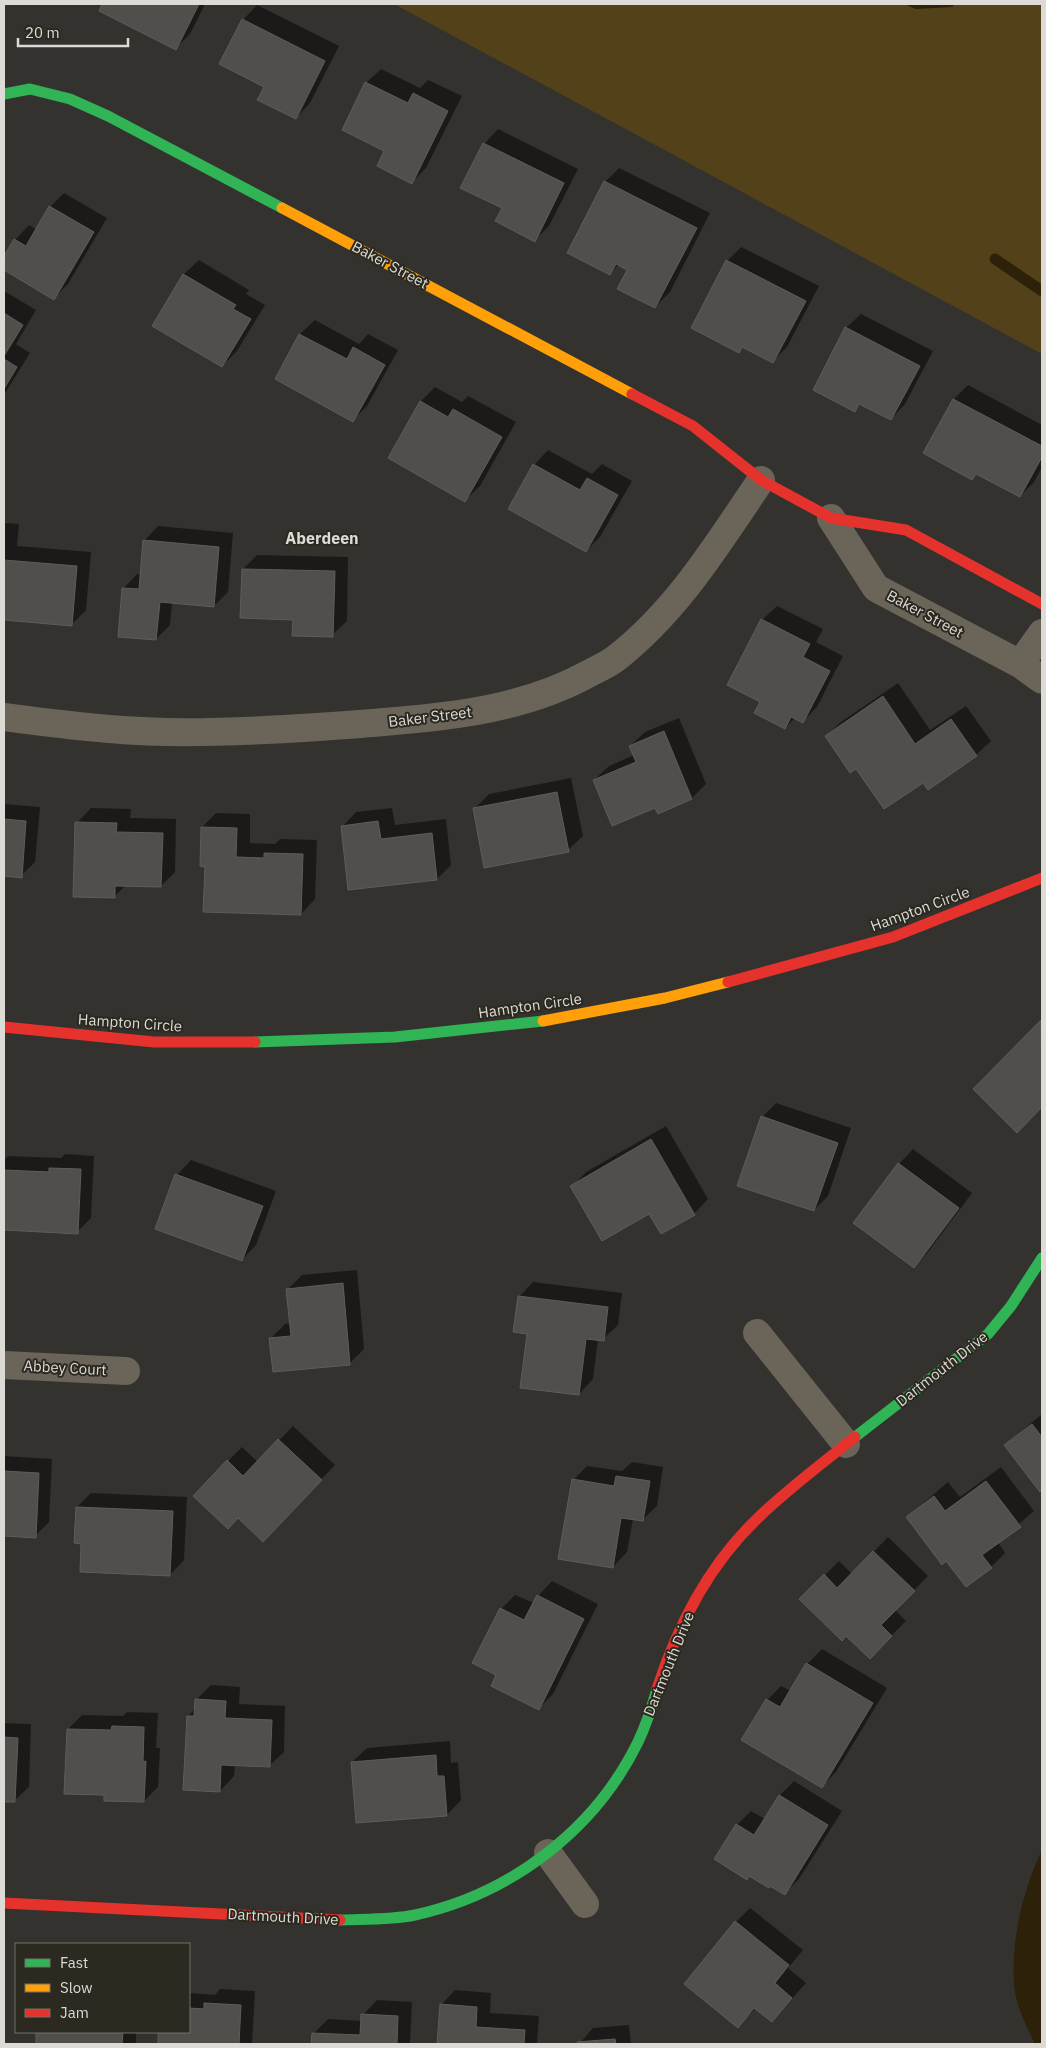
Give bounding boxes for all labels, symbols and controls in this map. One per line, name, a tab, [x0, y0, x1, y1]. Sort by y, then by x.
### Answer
scale bar	[18, 15, 128, 47]
text: 20 m	[25, 23, 60, 42]
street label: Baker Street	[349, 236, 432, 293]
district label: Aberdeen	[285, 528, 359, 548]
street label: Baker Street	[884, 585, 967, 642]
street label: Baker Street	[387, 702, 473, 731]
street label: Hampton Circle	[868, 882, 972, 935]
street label: Hampton Circle	[477, 989, 583, 1022]
street label: Hampton Circle	[77, 1009, 183, 1036]
street label: Dartmouth Drive	[892, 1327, 991, 1410]
street label: Abbey Court	[23, 1356, 107, 1379]
street label: Dartmouth Drive	[639, 1609, 698, 1719]
street label: Dartmouth Drive	[227, 1904, 339, 1929]
legend	[15, 1943, 190, 2033]
text: Fast	[60, 1953, 88, 1972]
text: Slow	[60, 1978, 93, 1997]
text: Jam	[60, 2003, 89, 2022]

